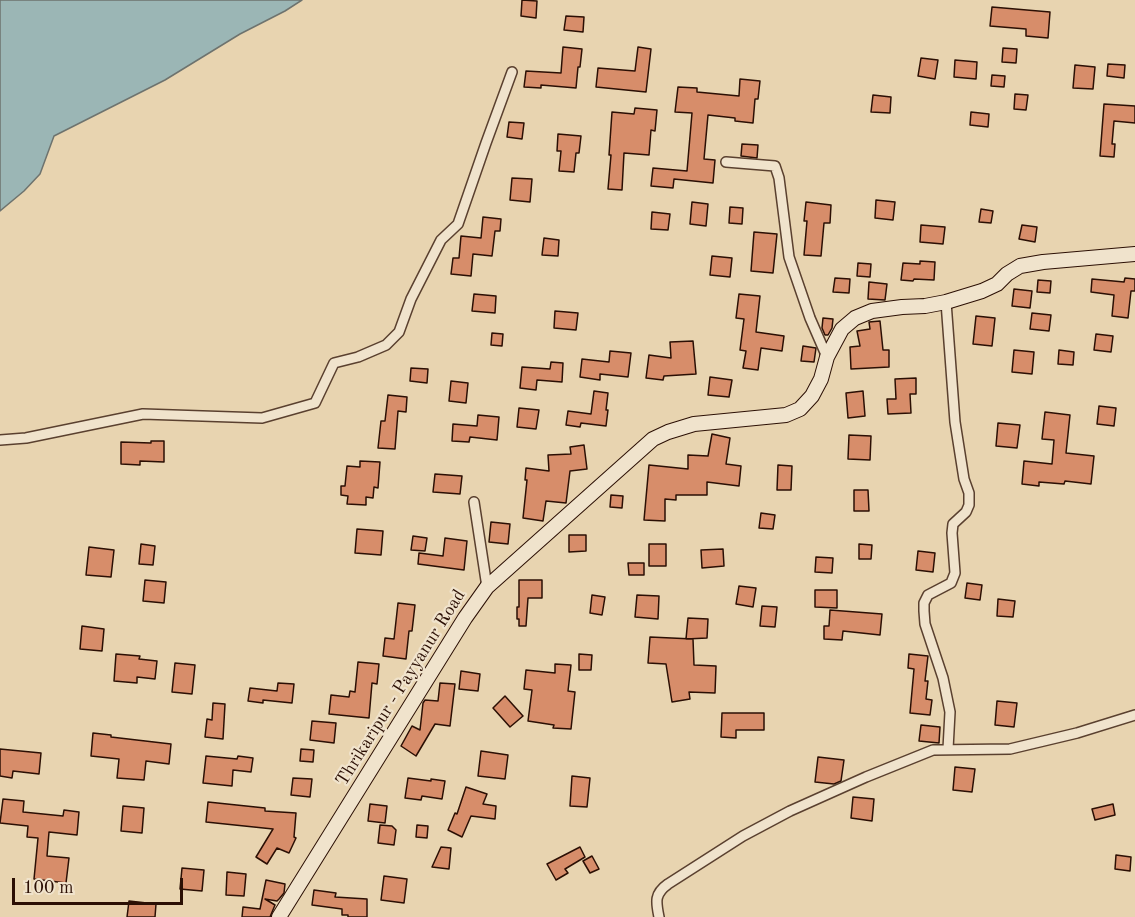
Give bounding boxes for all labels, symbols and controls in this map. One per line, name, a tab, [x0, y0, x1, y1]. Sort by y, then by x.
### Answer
street label: Thrikaripur - Payyanur Road	[332, 586, 470, 790]
scale bar	[15, 866, 186, 904]
text: 100 m	[23, 879, 74, 897]

